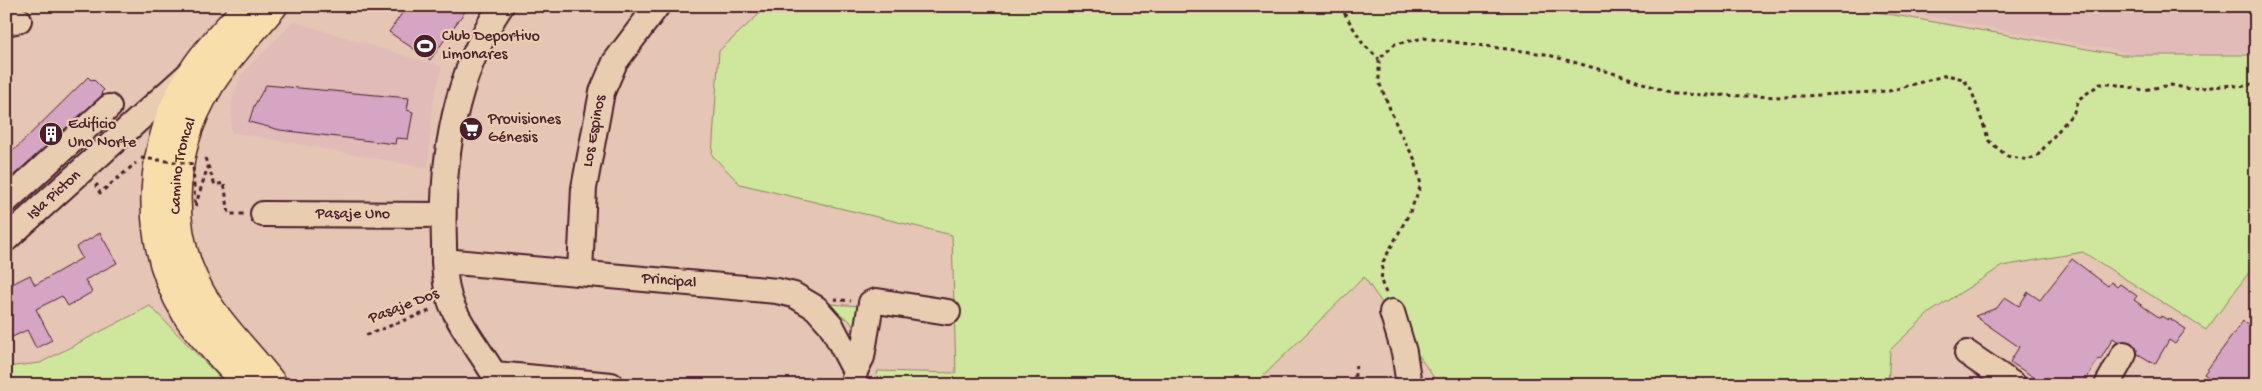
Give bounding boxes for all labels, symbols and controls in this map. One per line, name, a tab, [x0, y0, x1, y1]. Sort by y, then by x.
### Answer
place label: Club Deportivo Limonares	[442, 28, 540, 65]
sports icon: Club Deportivo Limonares	[412, 33, 438, 59]
street label: Los Espinos	[579, 92, 611, 169]
place label: Provisiones Génesis	[487, 111, 562, 148]
street label: Camino Troncal	[167, 115, 201, 215]
place label: Edificio Uno Norte	[68, 116, 137, 153]
supermarket icon: Provisiones Génesis	[458, 116, 484, 142]
building icon: Edificio Uno Norte	[38, 121, 64, 147]
street label: Isla Picton	[23, 166, 85, 225]
street label: Pasaje Uno	[315, 205, 390, 224]
street label: Principal	[640, 269, 697, 293]
street label: Pasaje Dos	[365, 285, 443, 329]

